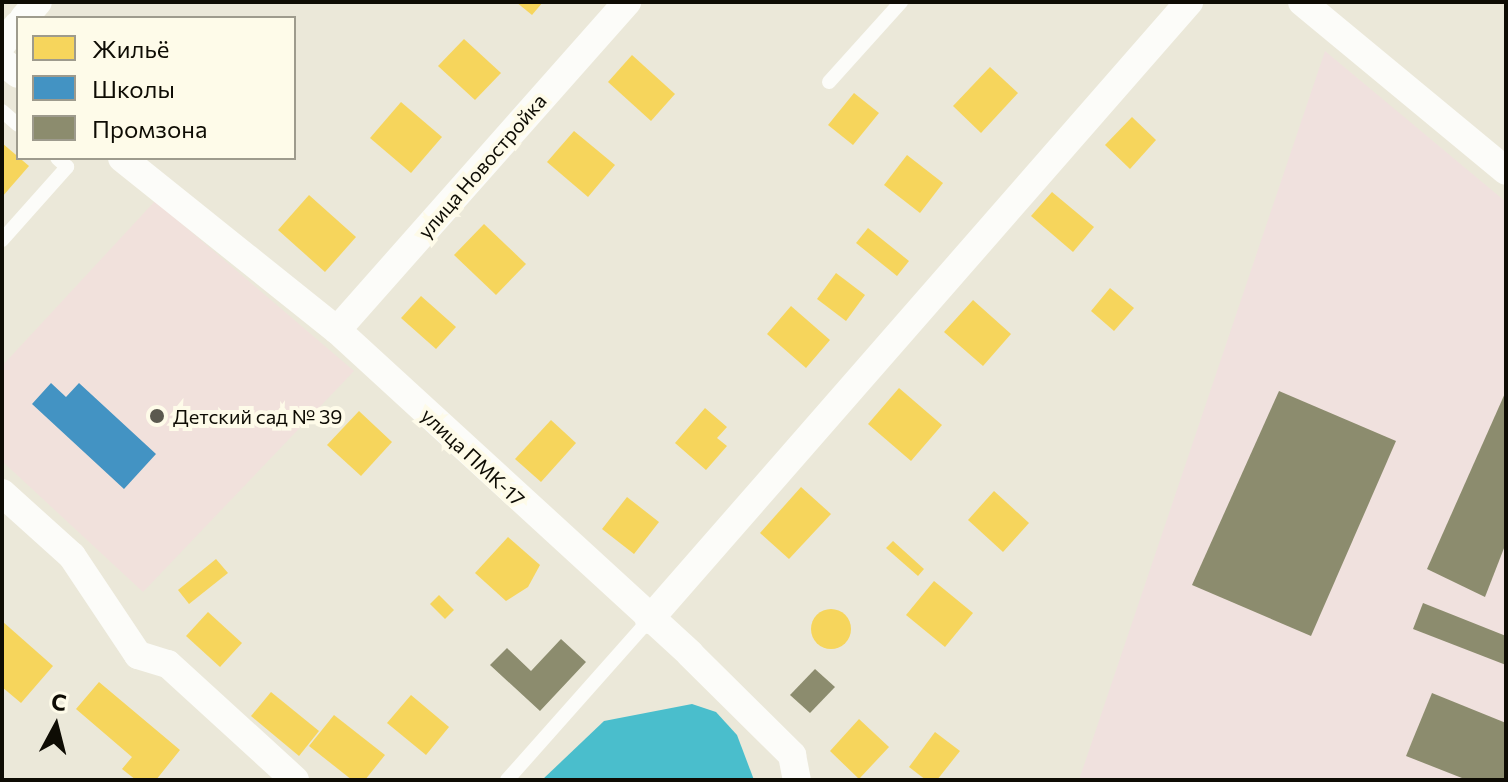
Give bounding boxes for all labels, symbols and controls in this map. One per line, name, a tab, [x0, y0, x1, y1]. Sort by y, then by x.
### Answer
legend	[16, 16, 296, 160]
text: Жильё	[92, 34, 169, 63]
text: Школы	[92, 74, 175, 103]
street label: улица Новостройка	[413, 89, 551, 243]
text: Промзона	[92, 114, 207, 143]
street label: улица ПМК-17	[416, 403, 530, 511]
place label: Детский сад № 39	[173, 404, 342, 428]
marker: Детский сад № 39	[148, 407, 166, 425]
north arrow	[16, 686, 96, 766]
text: С	[50, 687, 68, 716]

